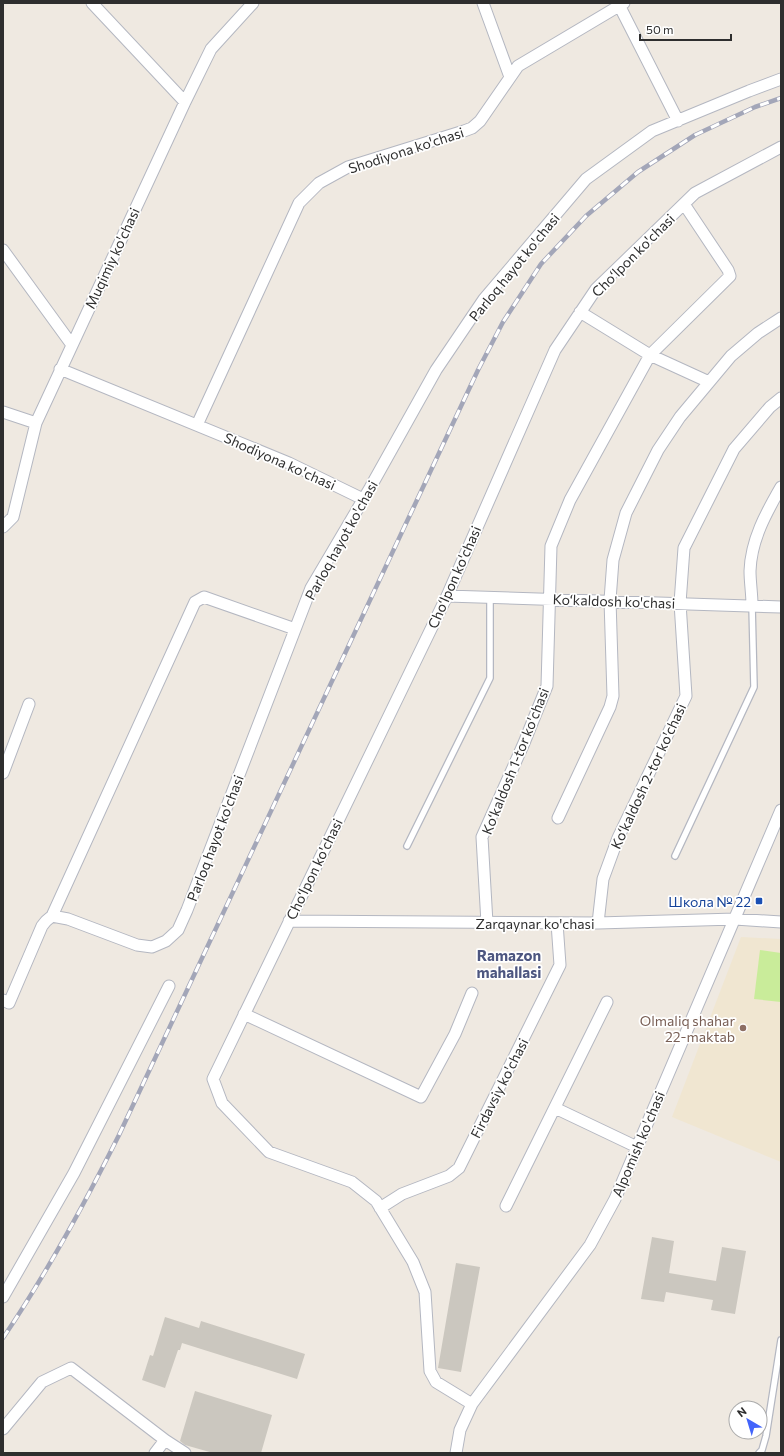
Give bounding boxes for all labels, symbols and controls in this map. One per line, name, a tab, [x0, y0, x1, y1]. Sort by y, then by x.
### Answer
scale bar	[640, 16, 731, 42]
text: 50 m	[646, 22, 674, 36]
street label: Shodiyona ko'chasi	[346, 123, 466, 177]
street label: Muqimiy ko'chasi	[81, 205, 143, 311]
street label: Parloq hayot ko'chasi	[465, 210, 563, 324]
street label: Cho‘lpon ko'chasi	[588, 210, 678, 300]
street label: Shodiyona ko'chasi	[222, 429, 338, 493]
street label: Parloq hayot ko'chasi	[301, 477, 381, 603]
street label: Cho‘lpon ko'chasi	[424, 523, 484, 631]
street label: Ko‘kaldosh ko'chasi	[552, 590, 676, 612]
street label: Ko‘kaldosh 1-tor ko'chasi	[478, 685, 552, 837]
street label: Ko‘kaldosh 2-tor ko'chasi	[607, 701, 689, 851]
street label: Parloq hayot ko'chasi	[183, 772, 247, 904]
street label: Cho‘lpon ko'chasi	[282, 816, 346, 922]
place label: Школа № 22	[668, 893, 751, 910]
marker: Школа № 22	[754, 896, 764, 906]
street label: Zarqaynar ko'chasi	[476, 915, 594, 932]
district label: Ramazon mahallasi	[477, 946, 541, 981]
place label: Olmaliq shahar 22-maktab	[640, 1012, 735, 1045]
marker: Olmaliq shahar 22-maktab	[738, 1023, 748, 1033]
street label: Firdavsiy ko'chasi	[466, 1035, 532, 1141]
street label: Alpomish ko'chasi	[608, 1088, 668, 1200]
north arrow	[728, 1400, 768, 1440]
text: N	[734, 1404, 749, 1419]

